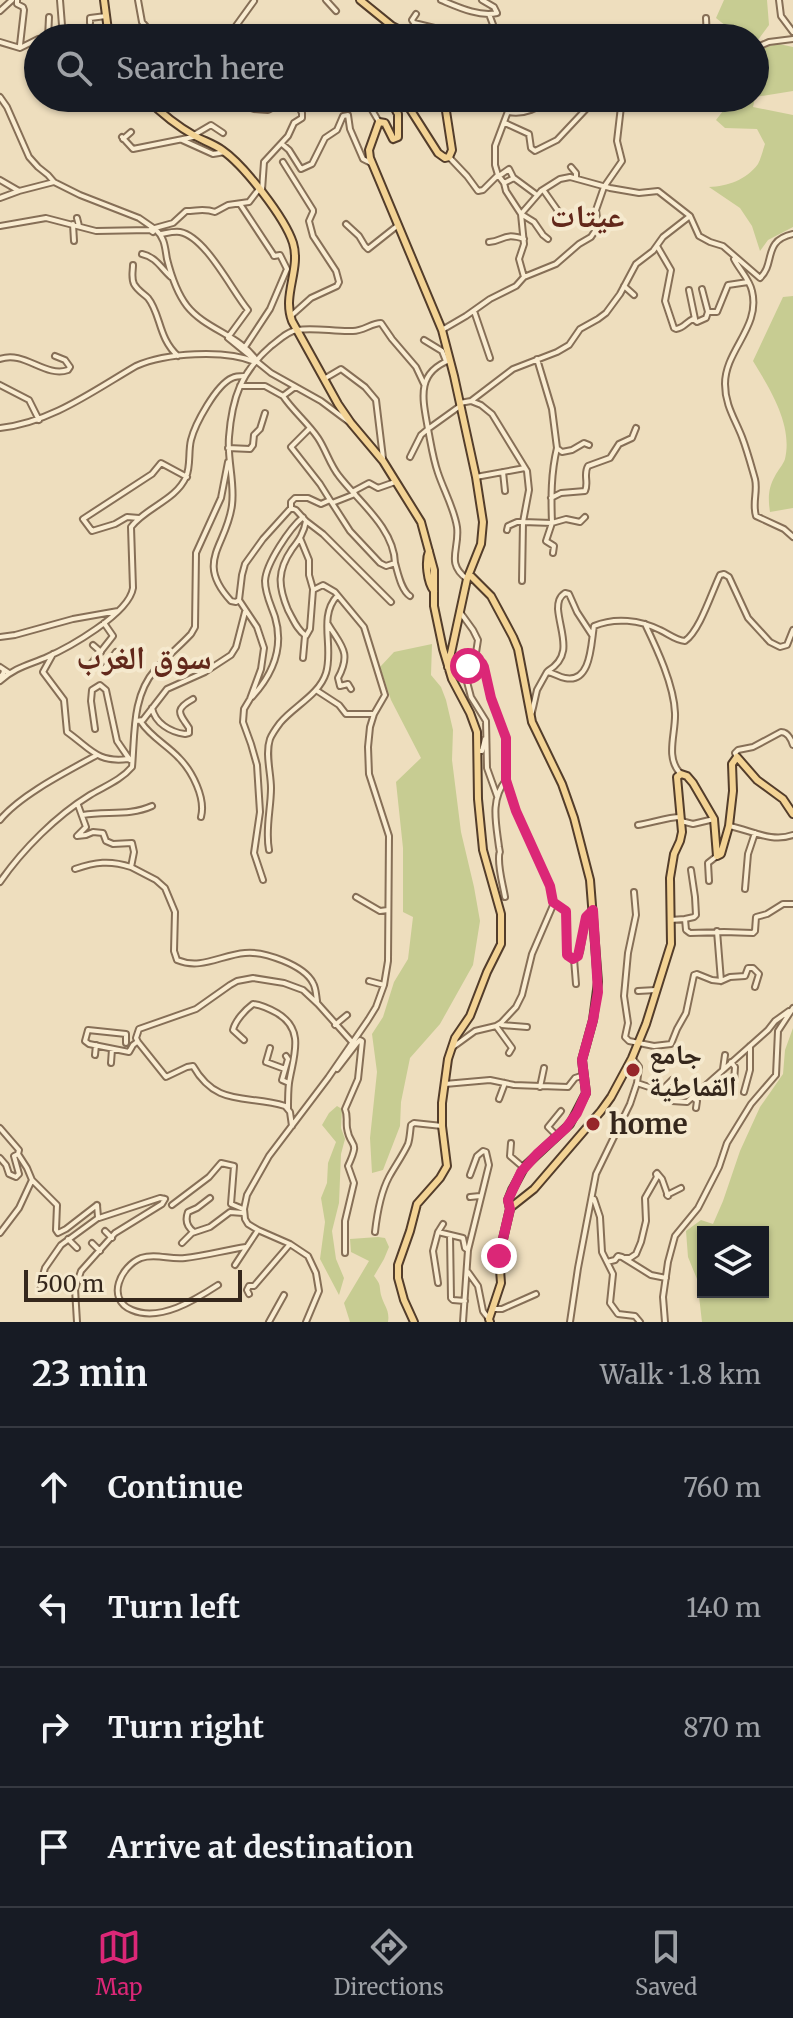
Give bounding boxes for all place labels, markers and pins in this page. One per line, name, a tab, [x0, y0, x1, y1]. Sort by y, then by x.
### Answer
place label: جامع القماطية	[649, 1036, 737, 1104]
marker: جامع القماطية	[624, 1061, 642, 1079]
place label: home	[609, 1106, 688, 1142]
marker: home	[584, 1115, 602, 1133]

